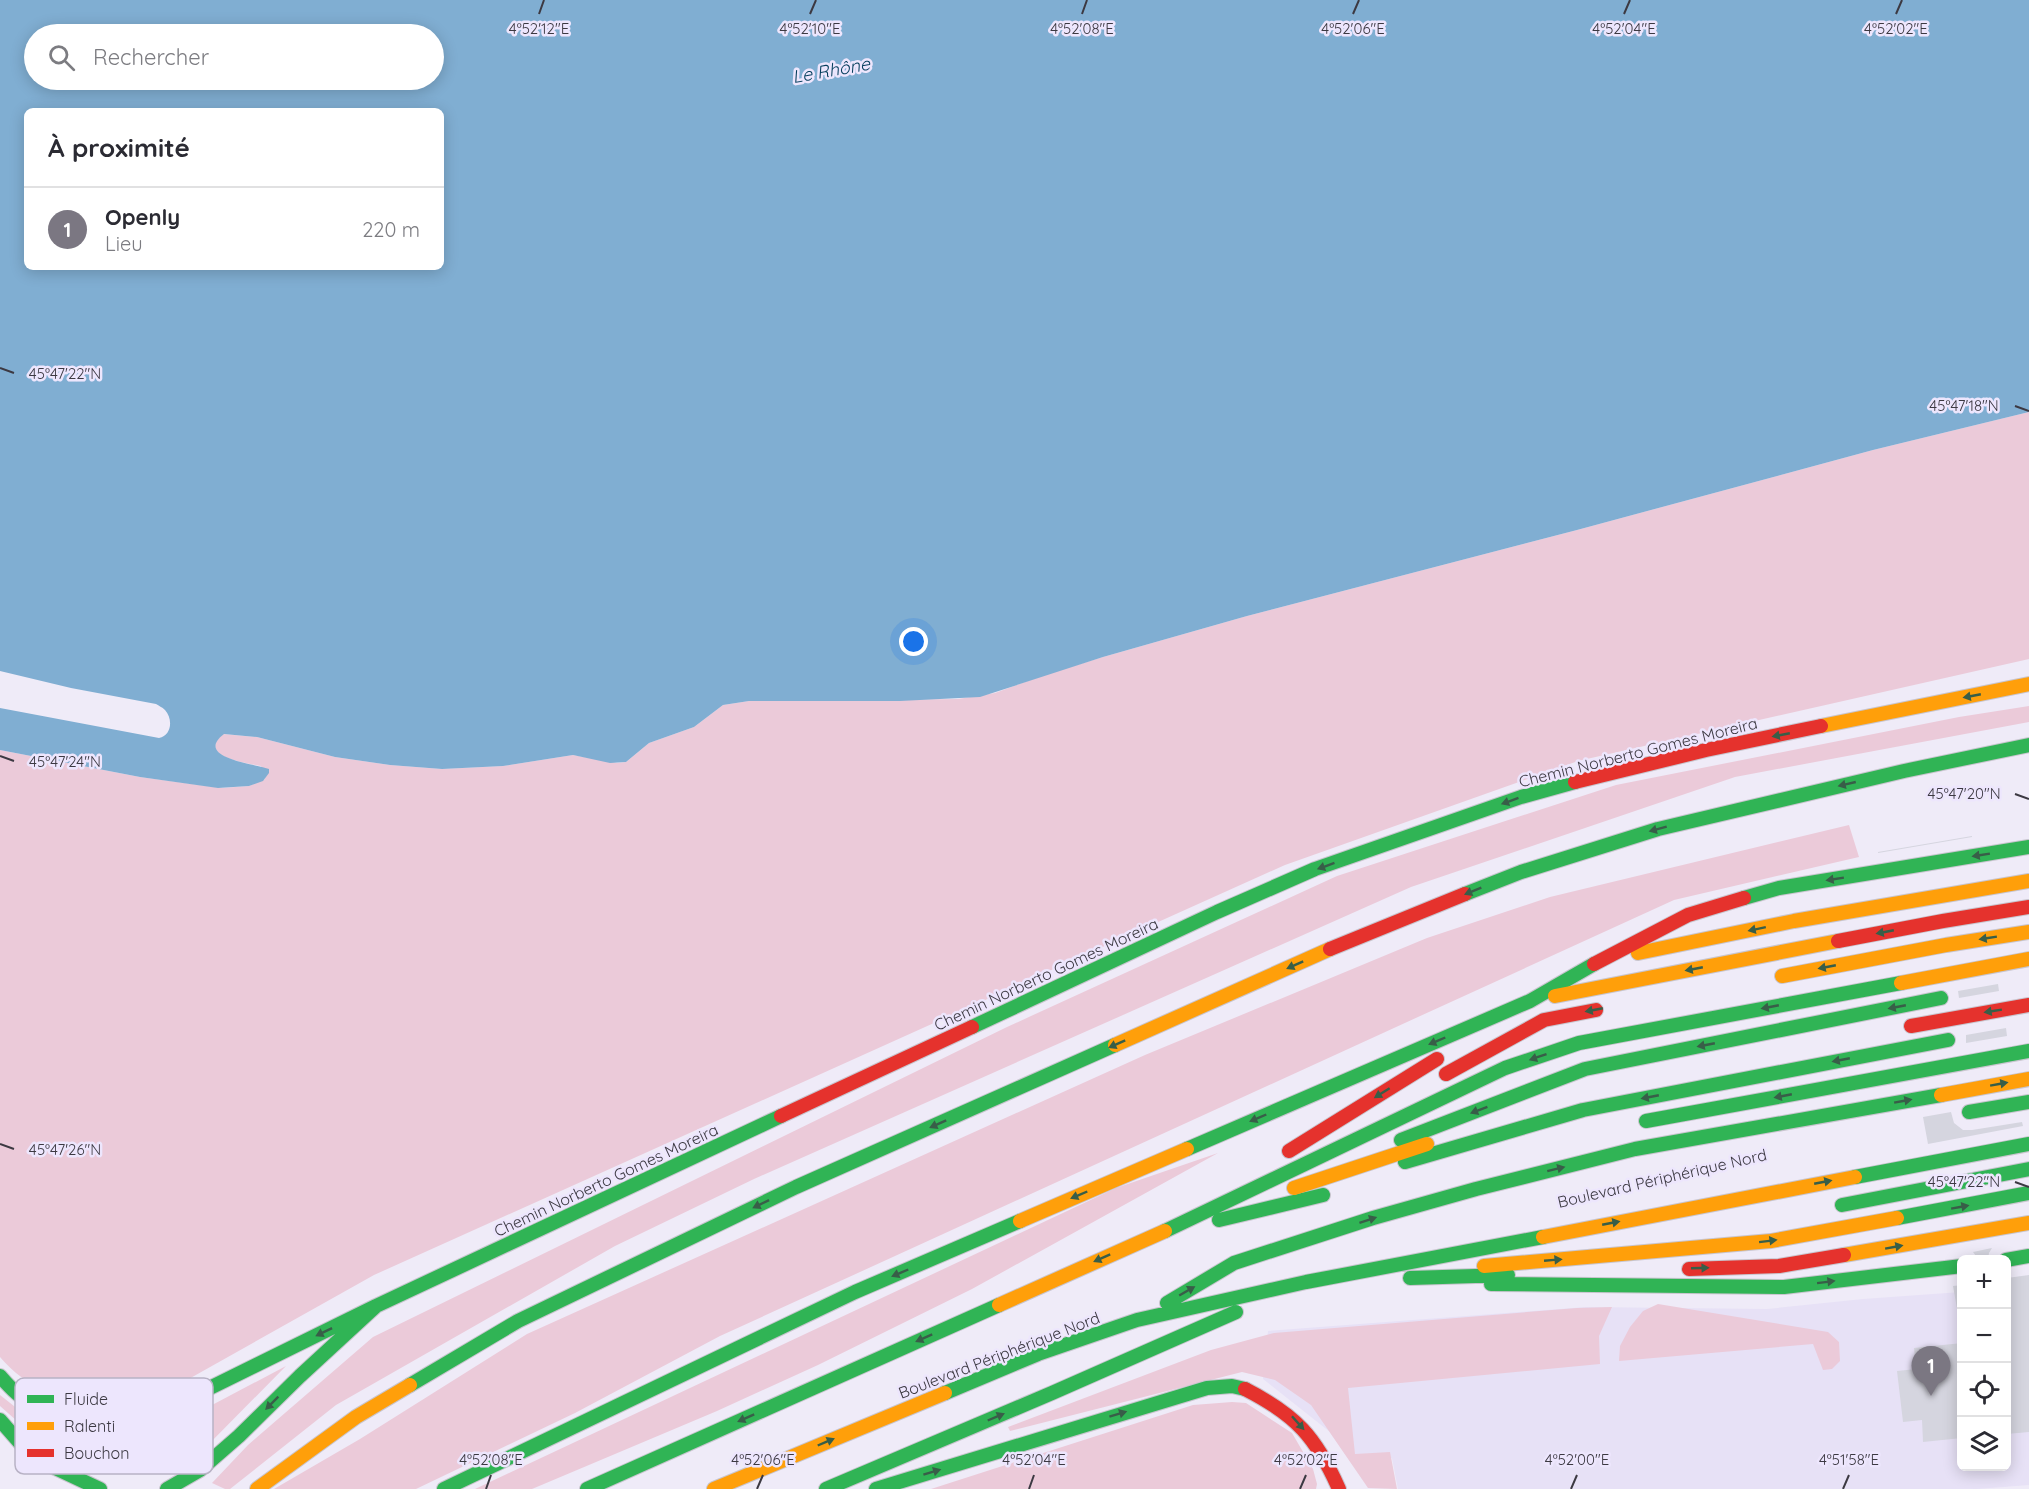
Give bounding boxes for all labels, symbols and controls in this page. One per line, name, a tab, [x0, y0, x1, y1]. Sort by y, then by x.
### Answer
text: 4°52'12"E	[509, 19, 569, 38]
text: 4°52'10"E	[779, 19, 841, 38]
text: 4°52'08"E	[1050, 19, 1114, 38]
text: 4°52'06"E	[1321, 19, 1385, 38]
text: 4°52'04"E	[1592, 19, 1656, 38]
text: 4°52'02"E	[1864, 19, 1928, 38]
search box	[24, 24, 444, 90]
icon: search	[45, 41, 78, 74]
text: Rechercher	[93, 43, 209, 71]
water label: Le Rhône	[790, 52, 872, 88]
text: À proximité	[48, 131, 190, 164]
text: Openly	[105, 203, 180, 231]
text: 1	[64, 217, 71, 242]
text: 220 m	[362, 217, 420, 242]
text: Lieu	[105, 231, 143, 256]
text: 45°47'22"N	[29, 364, 101, 383]
text: 45°47'18"N	[1929, 396, 1999, 415]
your location	[899, 627, 928, 656]
one-way arrow	[1962, 692, 1981, 701]
street label: Chemin Norberto Gomes Moreira	[1517, 713, 1759, 791]
one-way arrow	[1771, 731, 1790, 740]
text: 45°47'24"N	[29, 752, 101, 771]
one-way arrow	[1838, 780, 1857, 790]
text: 45°47'20"N	[1927, 784, 2001, 803]
one-way arrow	[1501, 796, 1519, 806]
one-way arrow	[1649, 825, 1667, 835]
one-way arrow	[1972, 850, 1991, 859]
one-way arrow	[1317, 861, 1335, 871]
one-way arrow	[1825, 875, 1844, 884]
one-way arrow	[1464, 887, 1482, 896]
street label: Chemin Norberto Gomes Moreira	[931, 913, 1161, 1035]
one-way arrow	[1747, 925, 1766, 934]
one-way arrow	[1876, 928, 1895, 937]
one-way arrow	[1978, 934, 1997, 943]
one-way arrow	[1285, 960, 1303, 970]
one-way arrow	[1817, 963, 1836, 972]
one-way arrow	[1684, 965, 1703, 974]
one-way arrow	[1760, 1003, 1779, 1012]
one-way arrow	[1887, 1003, 1906, 1012]
one-way arrow	[1584, 1006, 1603, 1015]
one-way arrow	[1984, 1007, 2003, 1016]
one-way arrow	[1429, 1036, 1446, 1045]
one-way arrow	[1108, 1040, 1125, 1049]
one-way arrow	[1696, 1041, 1715, 1050]
one-way arrow	[1529, 1053, 1547, 1062]
one-way arrow	[1832, 1056, 1851, 1065]
one-way arrow	[1989, 1079, 2008, 1088]
one-way arrow	[1373, 1088, 1390, 1099]
one-way arrow	[1773, 1092, 1792, 1101]
one-way arrow	[1640, 1093, 1659, 1102]
one-way arrow	[1894, 1096, 1913, 1105]
one-way arrow	[1469, 1105, 1487, 1115]
one-way arrow	[1249, 1113, 1267, 1123]
street label: Chemin Norberto Gomes Moreira	[491, 1119, 721, 1241]
one-way arrow	[930, 1119, 947, 1128]
text: 45°47'26"N	[29, 1140, 101, 1159]
street label: Boulevard Périphérique Nord	[1555, 1144, 1769, 1212]
one-way arrow	[1547, 1163, 1565, 1173]
text: 45°47'22"N	[1928, 1172, 2000, 1191]
one-way arrow	[1814, 1177, 1833, 1186]
one-way arrow	[1070, 1190, 1088, 1200]
one-way arrow	[752, 1199, 769, 1208]
one-way arrow	[1950, 1202, 1969, 1211]
one-way arrow	[1359, 1215, 1377, 1224]
one-way arrow	[1602, 1218, 1621, 1227]
one-way arrow	[1758, 1236, 1777, 1246]
one-way arrow	[1884, 1242, 1903, 1251]
one-way arrow	[1094, 1254, 1111, 1263]
one-way arrow	[1543, 1255, 1562, 1265]
map controls	[1957, 1255, 2011, 1471]
button: +	[1957, 1255, 2011, 1309]
one-way arrow	[1691, 1264, 1710, 1273]
one-way arrow	[892, 1268, 909, 1277]
one-way arrow	[1817, 1278, 1836, 1287]
one-way arrow	[1179, 1286, 1196, 1296]
street label: Boulevard Périphérique Nord	[895, 1307, 1103, 1403]
button: −	[1957, 1309, 2011, 1363]
one-way arrow	[315, 1327, 332, 1336]
one-way arrow	[915, 1333, 933, 1343]
pin: 1	[1912, 1346, 1950, 1396]
button: locate	[1957, 1363, 2011, 1417]
legend	[15, 1378, 213, 1474]
text: Fluide	[64, 1389, 108, 1409]
one-way arrow	[266, 1396, 280, 1410]
one-way arrow	[1109, 1409, 1127, 1419]
one-way arrow	[988, 1412, 1006, 1422]
one-way arrow	[738, 1413, 755, 1422]
one-way arrow	[1291, 1415, 1304, 1430]
text: Ralenti	[64, 1416, 115, 1436]
button: layers	[1957, 1417, 2011, 1471]
one-way arrow	[817, 1437, 835, 1447]
text: Bouchon	[64, 1443, 129, 1463]
text: 4°52'08"E	[459, 1450, 523, 1469]
text: 4°52'06"E	[731, 1450, 795, 1469]
text: 4°52'04"E	[1002, 1450, 1066, 1469]
text: 4°52'02"E	[1274, 1450, 1338, 1469]
text: 4°52'00"E	[1545, 1450, 1609, 1469]
text: 4°51'58"E	[1819, 1450, 1879, 1469]
one-way arrow	[923, 1467, 941, 1476]

